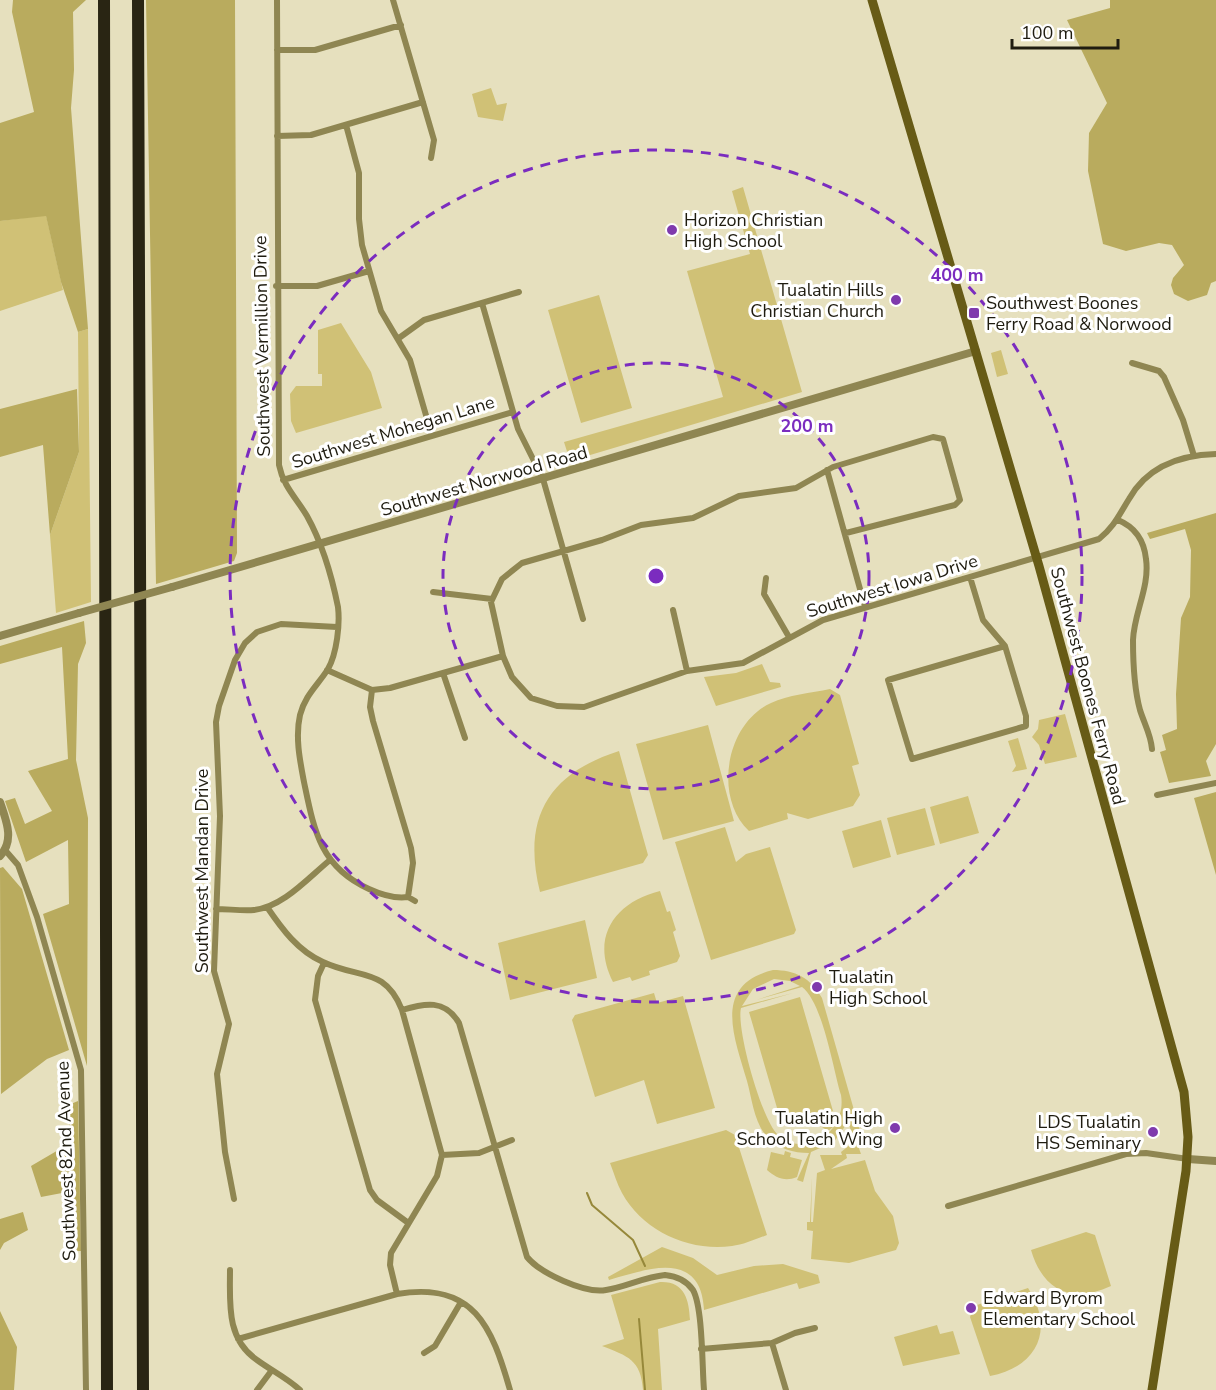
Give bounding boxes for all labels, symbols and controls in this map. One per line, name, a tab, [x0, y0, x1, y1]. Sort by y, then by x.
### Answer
scale bar	[1012, 12, 1118, 50]
text: 100 m	[1021, 21, 1073, 45]
place label: Horizon Christian High School	[684, 208, 823, 253]
marker: Horizon Christian High School	[665, 223, 679, 237]
street label: Southwest Vermillion Drive	[248, 235, 276, 457]
text: 400 m	[930, 263, 984, 287]
place label: Tualatin Hills Christian Church	[750, 278, 884, 323]
place label: Southwest Boones Ferry Road & Norwood	[986, 291, 1172, 336]
marker: Tualatin Hills Christian Church	[889, 293, 903, 307]
marker: Southwest Boones Ferry Road & Norwood	[967, 306, 981, 320]
street label: Southwest Mohegan Lane	[289, 390, 497, 474]
text: 200 m	[780, 414, 834, 438]
street label: Southwest Norwood Road	[378, 440, 590, 522]
street label: Southwest Iowa Drive	[803, 549, 981, 623]
street label: Southwest Boones Ferry Road	[1045, 564, 1131, 808]
centre of rings	[646, 566, 666, 586]
street label: Southwest Mandan Drive	[190, 769, 214, 973]
place label: Tualatin High School	[829, 965, 928, 1010]
marker: Tualatin High School	[810, 980, 824, 994]
street label: Southwest 82nd Avenue	[51, 1061, 81, 1261]
place label: Tualatin High School Tech Wing	[736, 1106, 883, 1151]
place label: LDS Tualatin HS Seminary	[1035, 1110, 1142, 1155]
marker: Tualatin High School Tech Wing	[888, 1121, 902, 1135]
marker: LDS Tualatin HS Seminary	[1146, 1125, 1160, 1139]
place label: Edward Byrom Elementary School	[983, 1286, 1136, 1331]
marker: Edward Byrom Elementary School	[964, 1301, 978, 1315]

